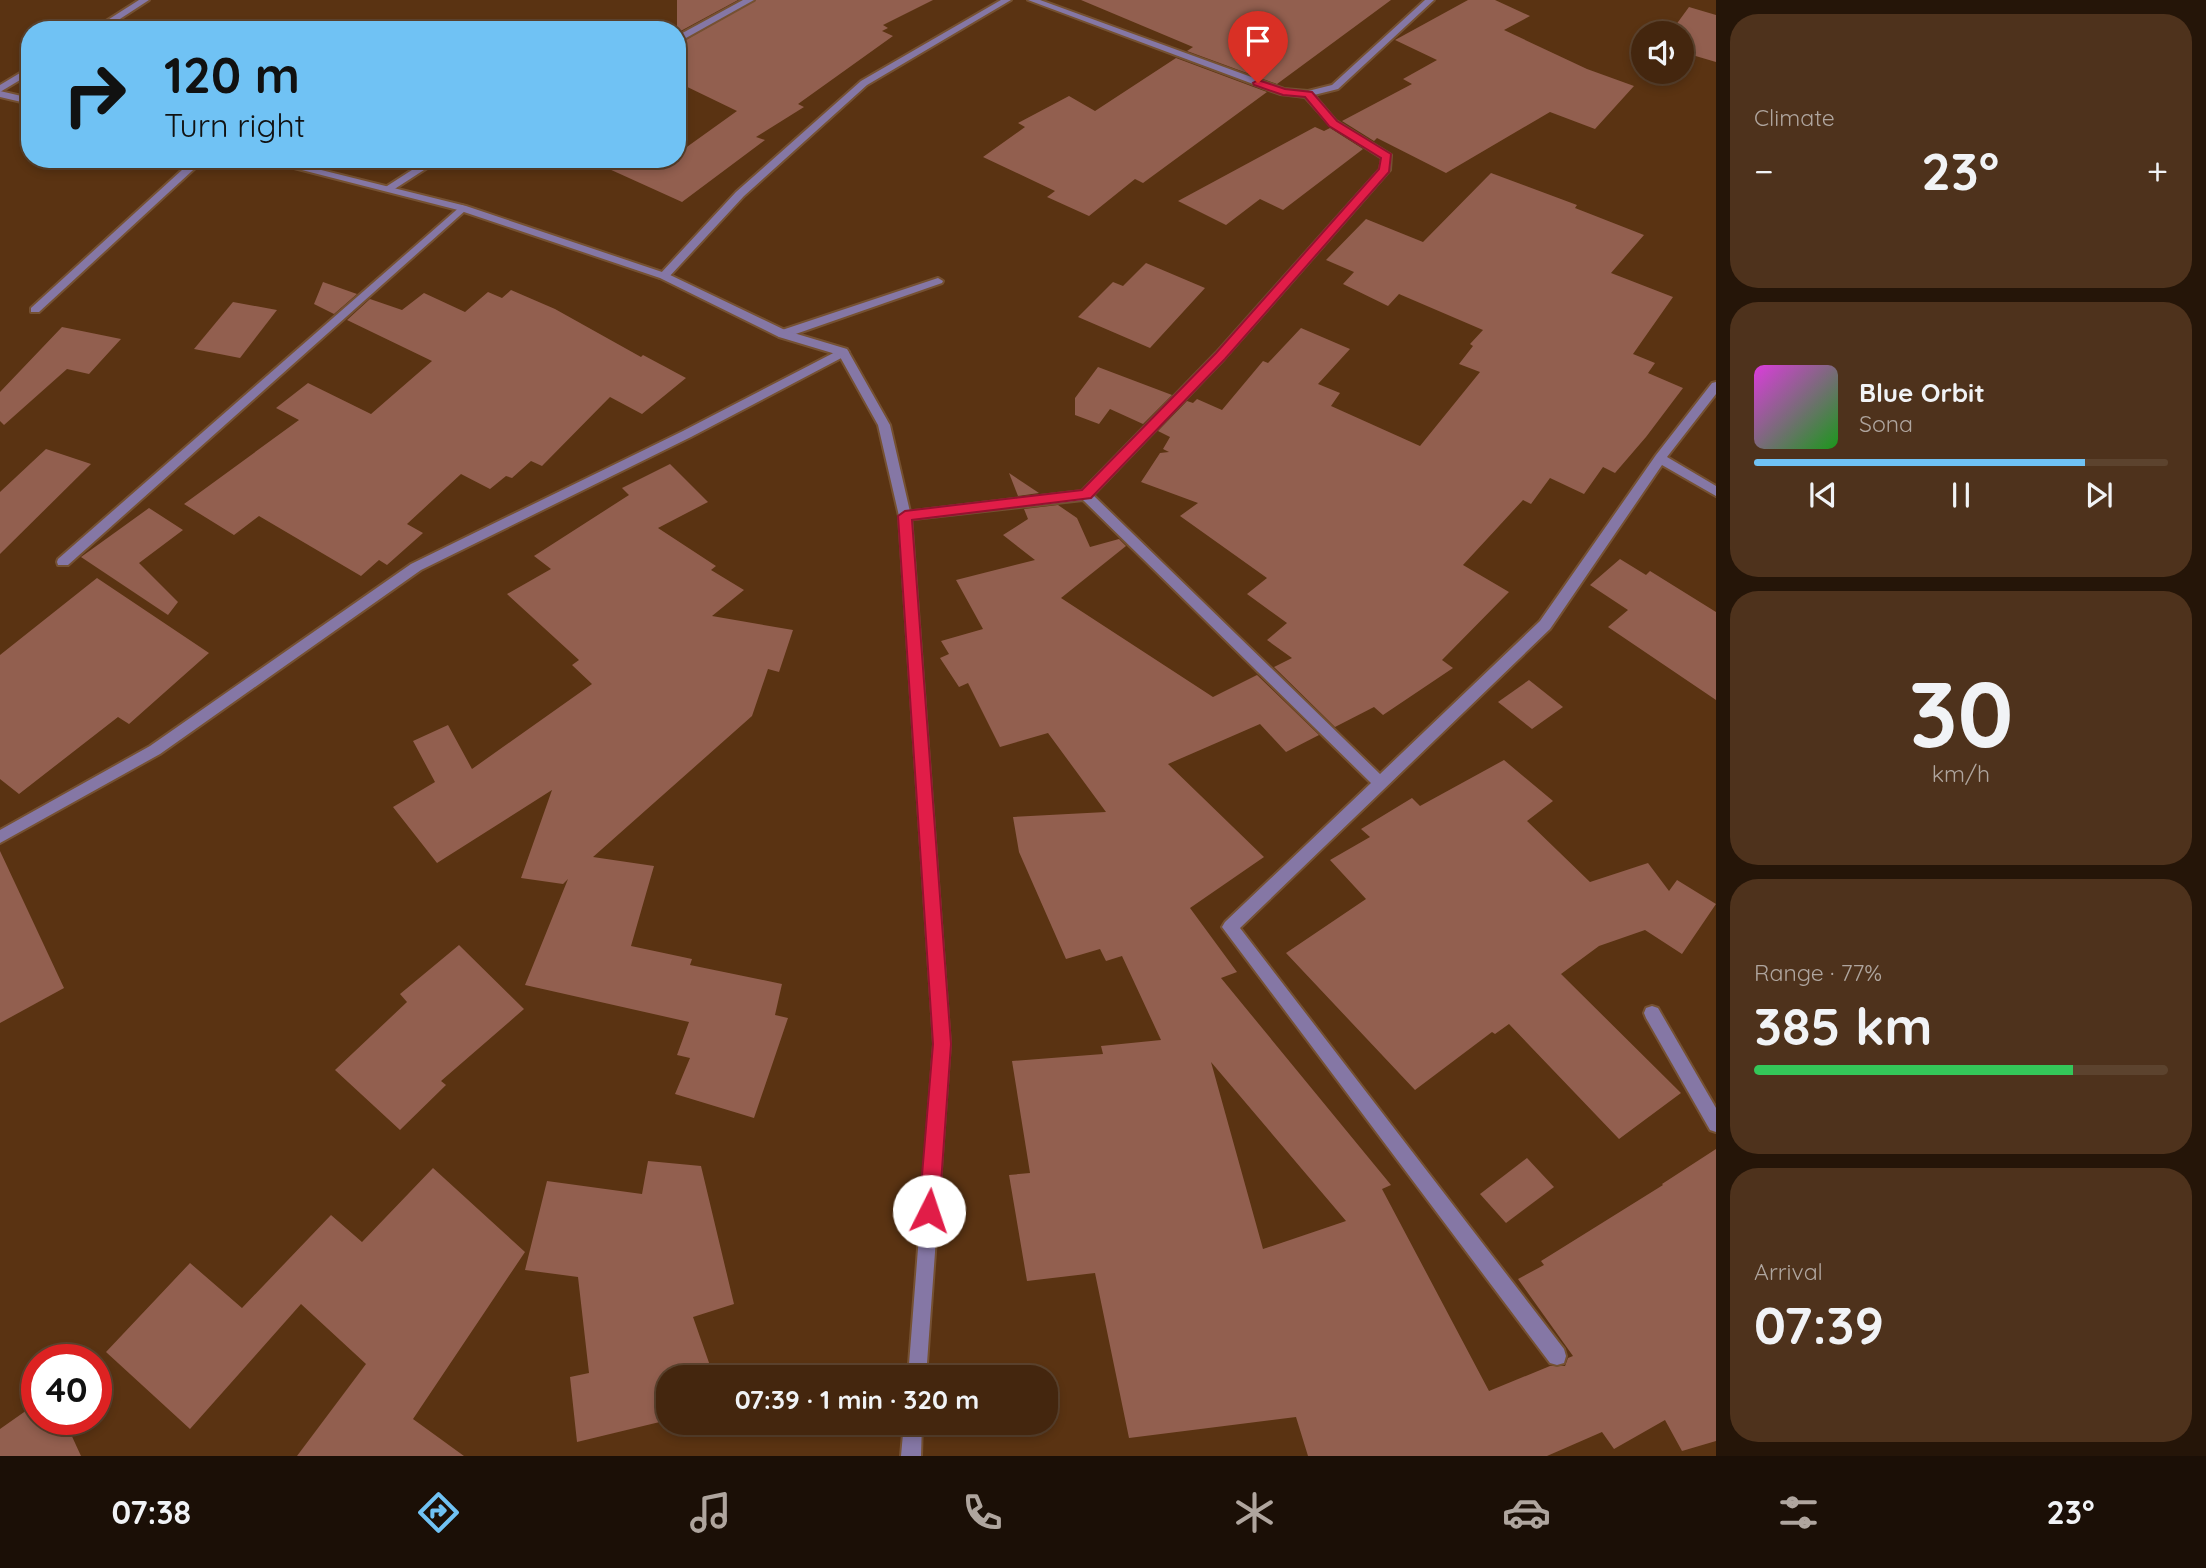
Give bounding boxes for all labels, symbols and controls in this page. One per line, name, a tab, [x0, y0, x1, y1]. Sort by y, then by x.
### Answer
pin	[1228, 11, 1288, 83]
map controls	[1631, 21, 1694, 84]
button: sound	[1631, 21, 1694, 84]
icon: arrive	[1239, 22, 1277, 60]
text: 120 m	[164, 44, 300, 105]
icon: right	[49, 49, 140, 140]
text: Climate	[1754, 103, 1835, 132]
text: Turn right	[164, 105, 305, 145]
text: 23°	[1921, 138, 1999, 203]
text: −	[1754, 147, 1774, 195]
text: +	[2147, 147, 2168, 195]
text: Blue Orbit	[1859, 376, 1985, 409]
text: Sona	[1859, 409, 1913, 438]
icon: previous	[1804, 476, 1842, 514]
icon: pause	[1942, 476, 1980, 514]
icon: next	[2080, 476, 2118, 514]
text: 30	[1909, 656, 2013, 770]
text: km/h	[1932, 759, 1990, 788]
text: Range · 77%	[1754, 958, 1882, 987]
text: 385 km	[1754, 993, 1932, 1058]
position arrow	[892, 1174, 966, 1248]
text: Arrival	[1754, 1257, 1823, 1286]
text: 07:39	[1754, 1292, 1884, 1357]
speed limit sign: 40	[21, 1344, 112, 1435]
text: 07:39 · 1 min · 320 m	[735, 1383, 979, 1416]
icon: directions	[414, 1488, 463, 1537]
icon: music	[686, 1488, 735, 1537]
icon: phone	[958, 1488, 1007, 1537]
icon: climate	[1230, 1488, 1279, 1537]
icon: car	[1502, 1488, 1551, 1537]
icon: filters	[1774, 1488, 1823, 1537]
text: 07:38	[112, 1492, 191, 1532]
text: 23°	[2046, 1492, 2094, 1532]

